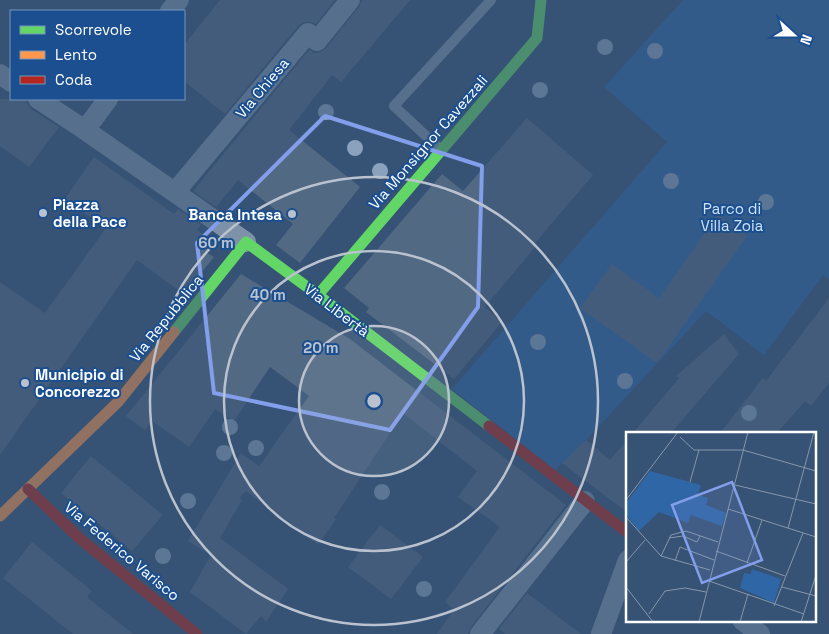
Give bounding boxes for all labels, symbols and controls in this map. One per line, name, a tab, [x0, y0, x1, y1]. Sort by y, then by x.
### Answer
legend	[10, 10, 185, 100]
north arrow	[769, 10, 819, 60]
text: Scorrevole	[55, 20, 132, 39]
text: N	[796, 32, 816, 47]
text: Lento	[55, 45, 97, 64]
street label: Via Chiesa	[231, 54, 293, 122]
text: Coda	[55, 70, 93, 89]
street label: Via Monsignor Cavezzali	[364, 71, 492, 213]
place label: Piazza della Pace	[53, 195, 127, 231]
park label: Parco di Villa Zoia	[701, 199, 764, 235]
place label: Banca Intesa	[188, 205, 282, 224]
marker: Piazza della Pace	[37, 207, 49, 219]
marker: Banca Intesa	[286, 208, 298, 220]
text: 60 m	[198, 233, 234, 252]
street label: Via Repubblica	[125, 270, 207, 366]
street label: Via Libertà	[301, 279, 374, 341]
text: 40 m	[250, 285, 286, 304]
text: 20 m	[303, 338, 339, 357]
place label: Municipio di Concorezzo	[35, 365, 124, 401]
marker: Municipio di Concorezzo	[19, 377, 31, 389]
centre of rings	[365, 392, 383, 410]
inset map	[626, 432, 816, 622]
street label: Via Federico Varisco	[60, 497, 184, 605]

